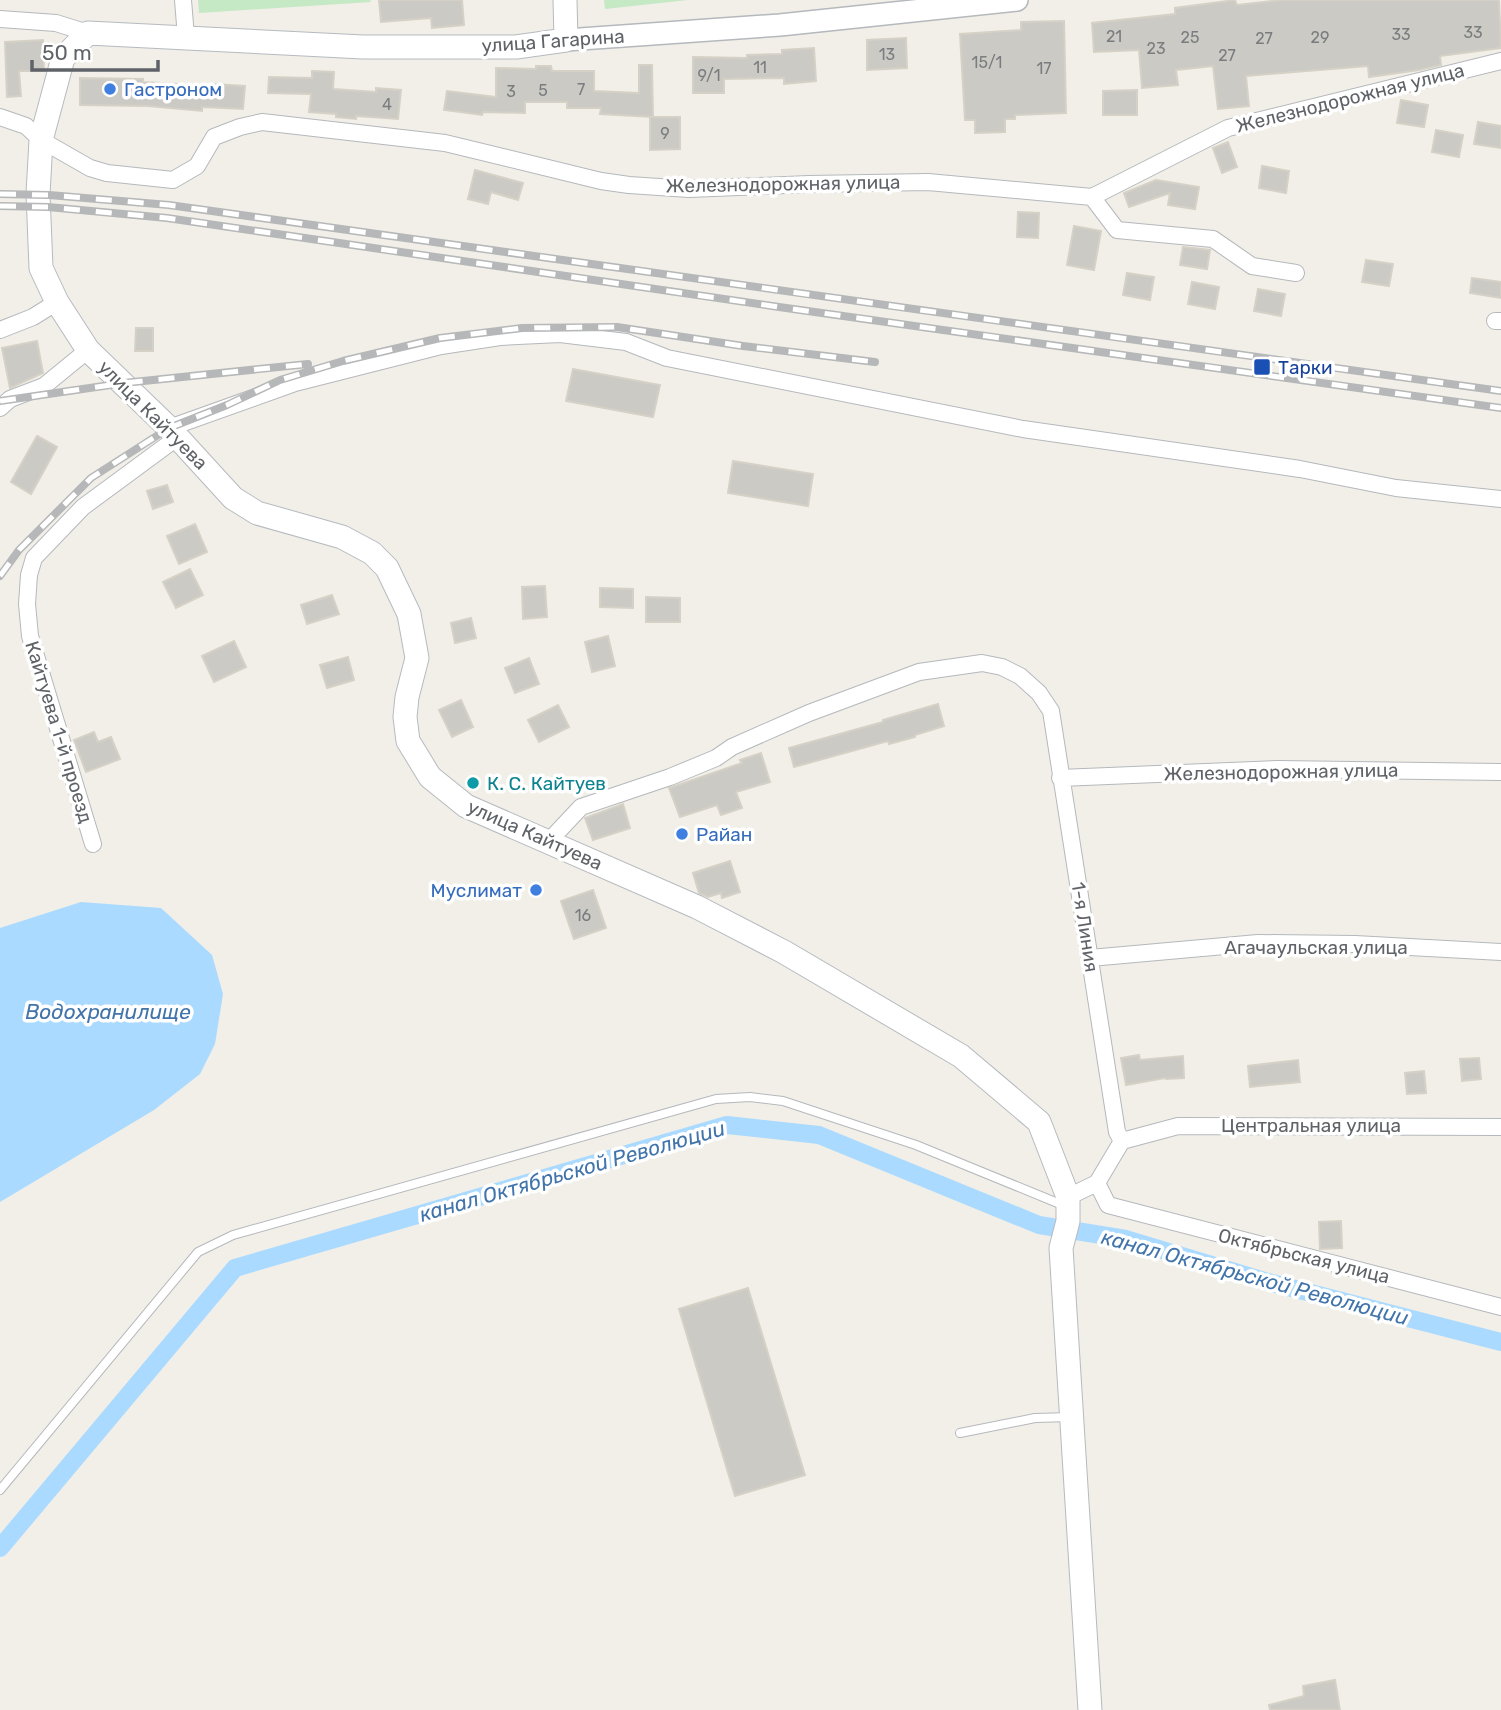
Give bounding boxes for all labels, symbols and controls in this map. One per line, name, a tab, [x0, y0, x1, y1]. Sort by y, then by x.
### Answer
house number: 33	[1463, 23, 1483, 42]
street label: улица Гагарина	[481, 25, 625, 57]
house number: 33	[1391, 25, 1411, 44]
house number: 21	[1106, 27, 1122, 46]
scale bar	[32, 28, 158, 72]
house number: 25	[1181, 28, 1199, 47]
house number: 29	[1311, 28, 1329, 47]
house number: 27	[1255, 29, 1273, 48]
house number: 23	[1146, 39, 1166, 58]
text: 50 m	[42, 40, 92, 65]
house number: 13	[879, 45, 895, 64]
house number: 27	[1218, 46, 1236, 65]
house number: 15/1	[972, 53, 1002, 72]
house number: 11	[753, 58, 767, 77]
street label: Железнодорожная улица	[1233, 58, 1467, 138]
house number: 17	[1036, 59, 1052, 78]
house number: 9/1	[697, 66, 721, 85]
place label: Гастроном	[124, 78, 222, 101]
house number: 7	[577, 80, 585, 99]
marker: Гастроном	[102, 81, 118, 97]
house number: 5	[538, 81, 548, 100]
house number: 3	[506, 82, 516, 101]
house number: 4	[382, 95, 392, 114]
house number: 9	[660, 124, 670, 143]
street label: Железнодорожная улица	[665, 170, 901, 198]
street label: улица Кайтуева	[94, 356, 212, 474]
place label: Тарки	[1278, 356, 1333, 379]
marker: Тарки	[1252, 357, 1272, 377]
street label: Кайтуева 1-й проезд	[20, 638, 98, 826]
street label: Железнодорожная улица	[1163, 758, 1399, 786]
place label: К. С. Кайтуев	[487, 772, 606, 795]
marker: К. С. Кайтуев	[465, 775, 481, 791]
street label: улица Кайтуева	[464, 795, 606, 875]
place label: Райан	[696, 823, 752, 846]
marker: Райан	[674, 826, 690, 842]
place label: Муслимат	[431, 879, 522, 902]
street label: 1-я Линия	[1067, 880, 1103, 974]
marker: Муслимат	[528, 882, 544, 898]
house number: 16	[575, 906, 592, 925]
street label: Агачаульская улица	[1224, 936, 1408, 959]
water label: Водохранилище	[25, 999, 191, 1024]
street label: Центральная улица	[1221, 1114, 1401, 1137]
water label: канал Октябрьской Революции	[416, 1115, 728, 1227]
water label: канал Октябрьской Революции	[1099, 1224, 1412, 1330]
street label: Октябрьская улица	[1216, 1224, 1392, 1288]

